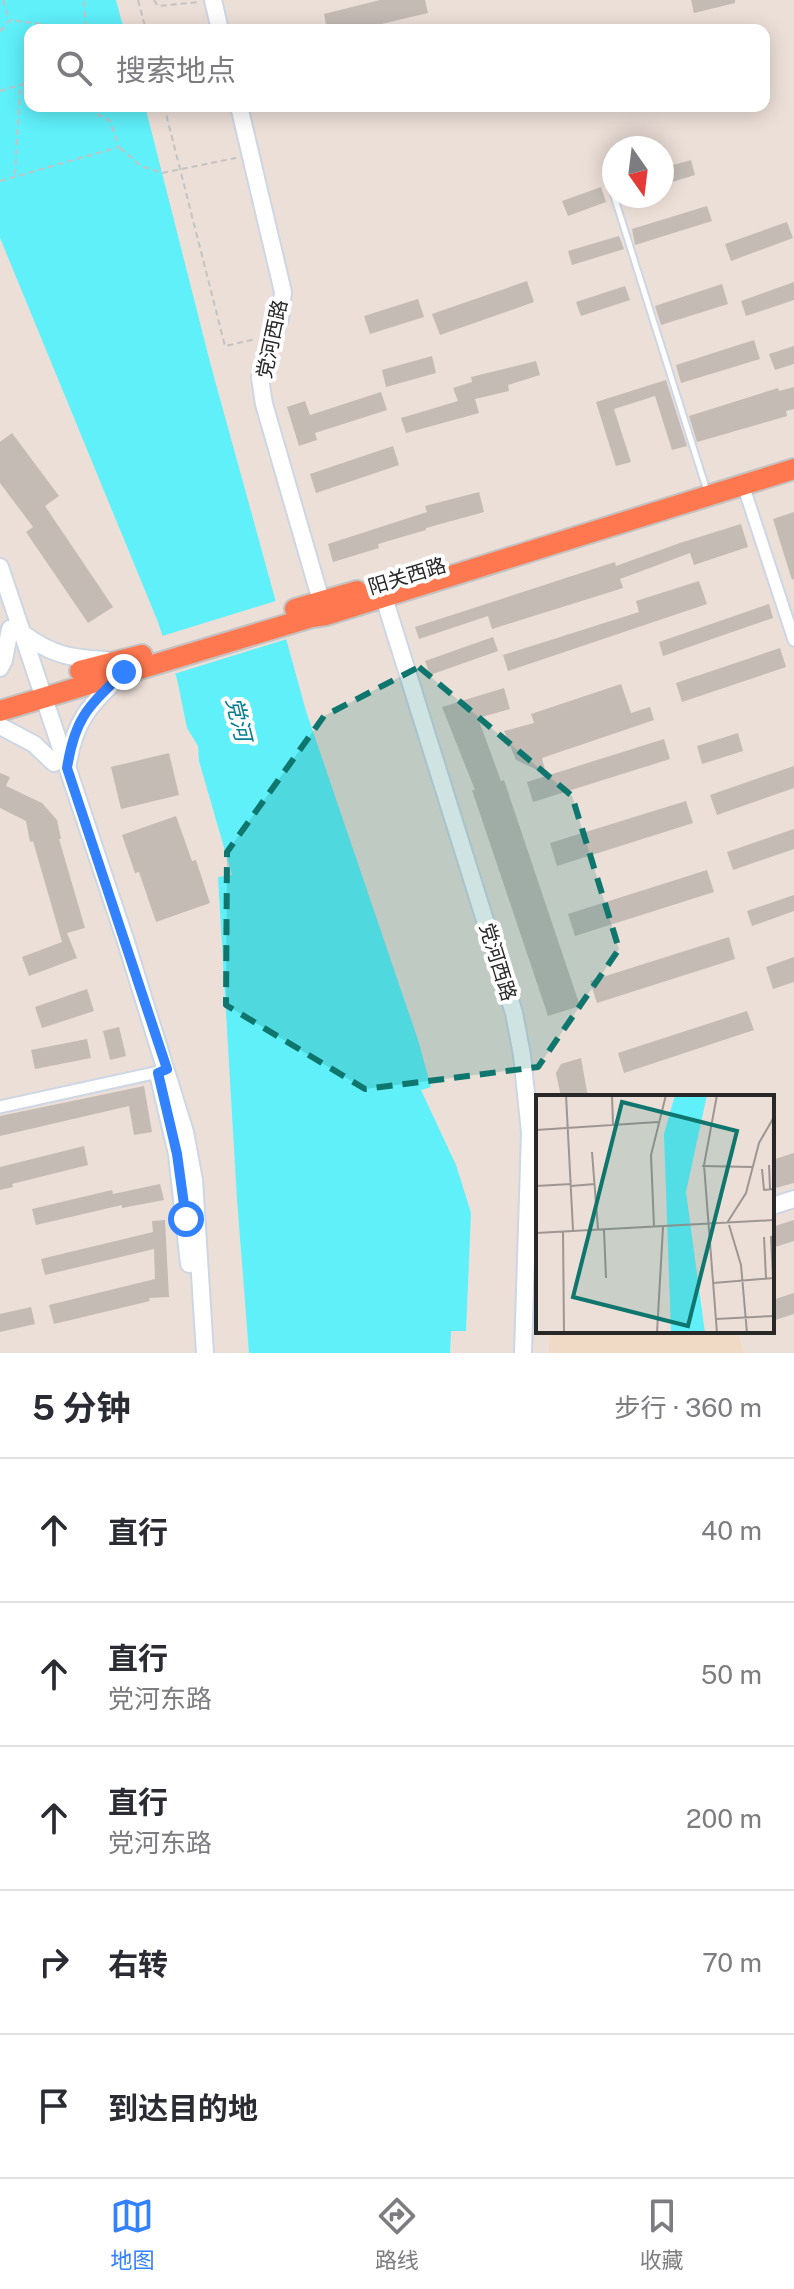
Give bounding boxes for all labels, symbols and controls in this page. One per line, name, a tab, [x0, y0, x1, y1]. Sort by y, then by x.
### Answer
search box	[24, 24, 770, 112]
icon: search	[52, 46, 96, 90]
text: 搜索地点	[116, 52, 236, 88]
north arrow	[602, 136, 674, 208]
street label: 党河西路	[252, 297, 292, 381]
street label: 阳关西路	[365, 553, 449, 599]
route end	[106, 654, 142, 690]
water label: 党河	[221, 695, 258, 747]
street label: 党河西路	[475, 920, 521, 1004]
inset map	[536, 1095, 774, 1333]
route start	[168, 1201, 204, 1237]
text: 5 分钟	[32, 1388, 131, 1428]
text: 步行 · 360 m	[615, 1392, 762, 1423]
icon: ahead	[32, 1508, 76, 1552]
text: 直行	[108, 1514, 168, 1550]
text: 40 m	[701, 1515, 762, 1546]
text: 直行	[108, 1640, 168, 1676]
icon: ahead	[32, 1652, 76, 1696]
text: 50 m	[701, 1659, 762, 1690]
text: 党河东路	[108, 1683, 212, 1714]
text: 直行	[108, 1784, 168, 1820]
icon: ahead	[32, 1796, 76, 1840]
text: 200 m	[686, 1803, 762, 1834]
text: 党河东路	[108, 1827, 212, 1858]
icon: right	[32, 1940, 76, 1984]
text: 右转	[108, 1946, 168, 1982]
text: 70 m	[702, 1947, 762, 1978]
icon: arrive	[32, 2084, 76, 2128]
text: 到达目的地	[108, 2090, 258, 2126]
tab: 地图	[110, 2194, 154, 2274]
tab: 路线	[375, 2194, 419, 2274]
tab: 收藏	[640, 2194, 684, 2274]

